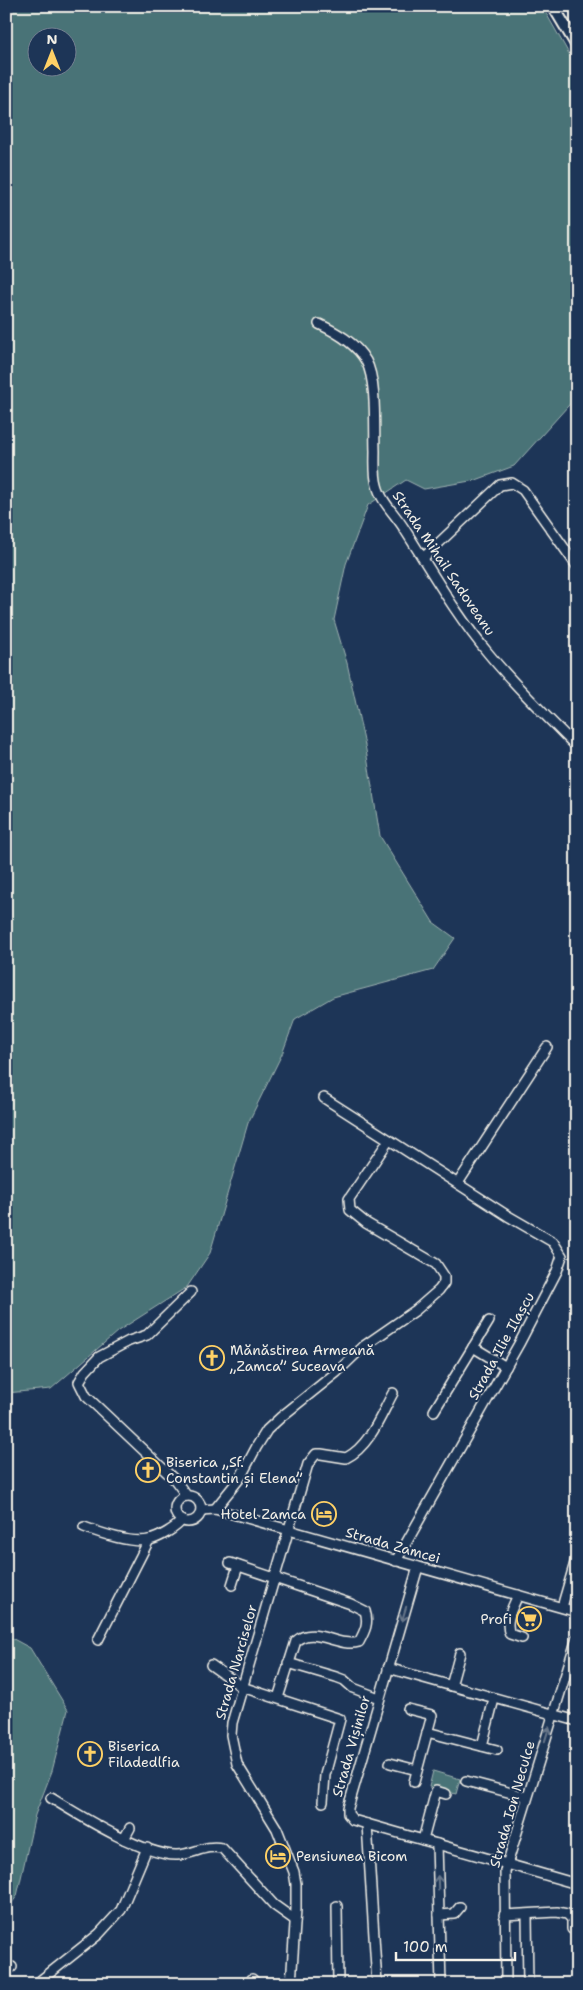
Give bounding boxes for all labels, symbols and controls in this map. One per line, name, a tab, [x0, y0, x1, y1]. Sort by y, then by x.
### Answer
north arrow	[28, 28, 78, 78]
text: N	[46, 30, 58, 48]
street label: Strada Mihail Sadoveanu	[389, 487, 499, 639]
street label: Strada Ilie Ilașcu	[464, 1289, 539, 1404]
place label: Mănăstirea Armeană „Zamca” Suceava	[229, 1341, 375, 1375]
church icon: Mănăstirea Armeană „Zamca” Suceava	[199, 1345, 225, 1371]
place label: Biserica „Sf. Constantin și Elena”	[166, 1453, 302, 1488]
church icon: Biserica „Sf. Constantin și Elena”	[135, 1457, 161, 1483]
hotel icon: Hotel Zamca	[311, 1501, 337, 1527]
place label: Hotel Zamca	[221, 1505, 306, 1523]
street label: Strada Zamcei	[344, 1523, 442, 1567]
street label: Strada Narciselor	[211, 1602, 261, 1722]
one-way arrow	[399, 1606, 408, 1622]
supermarket icon: Profi	[516, 1606, 542, 1632]
place label: Profi	[480, 1610, 512, 1628]
street label: Strada Vișinilor	[328, 1693, 375, 1799]
one-way arrow	[542, 1727, 552, 1743]
place label: Biserica Filadedlfia	[108, 1737, 180, 1771]
street label: Strada Ion Neculce	[485, 1738, 539, 1870]
church icon: Biserica Filadedlfia	[77, 1741, 103, 1767]
hotel icon: Pensiunea Bicom	[265, 1843, 291, 1869]
place label: Pensiunea Bicom	[296, 1847, 407, 1865]
one-way arrow	[433, 1875, 443, 1891]
scale bar	[396, 1930, 514, 1962]
text: 100 m	[403, 1937, 448, 1957]

